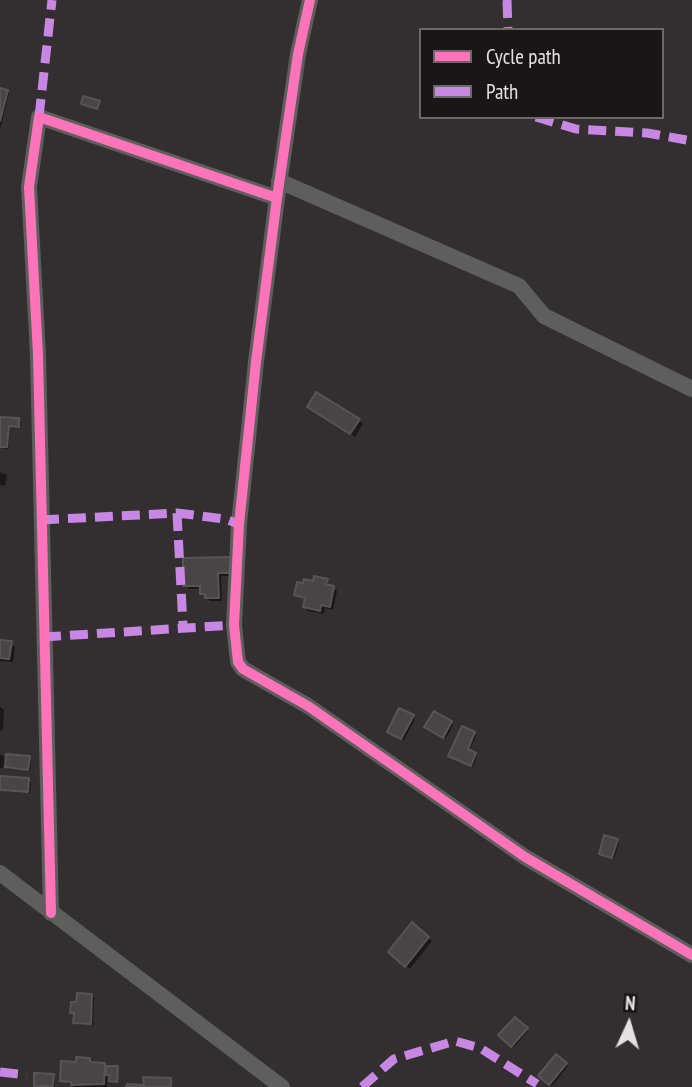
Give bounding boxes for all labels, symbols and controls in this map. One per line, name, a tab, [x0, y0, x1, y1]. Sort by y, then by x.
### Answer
legend	[419, 28, 664, 119]
text: Cycle path	[486, 43, 561, 70]
text: Path	[486, 78, 518, 105]
north arrow	[594, 989, 664, 1059]
text: N	[624, 991, 636, 1015]

